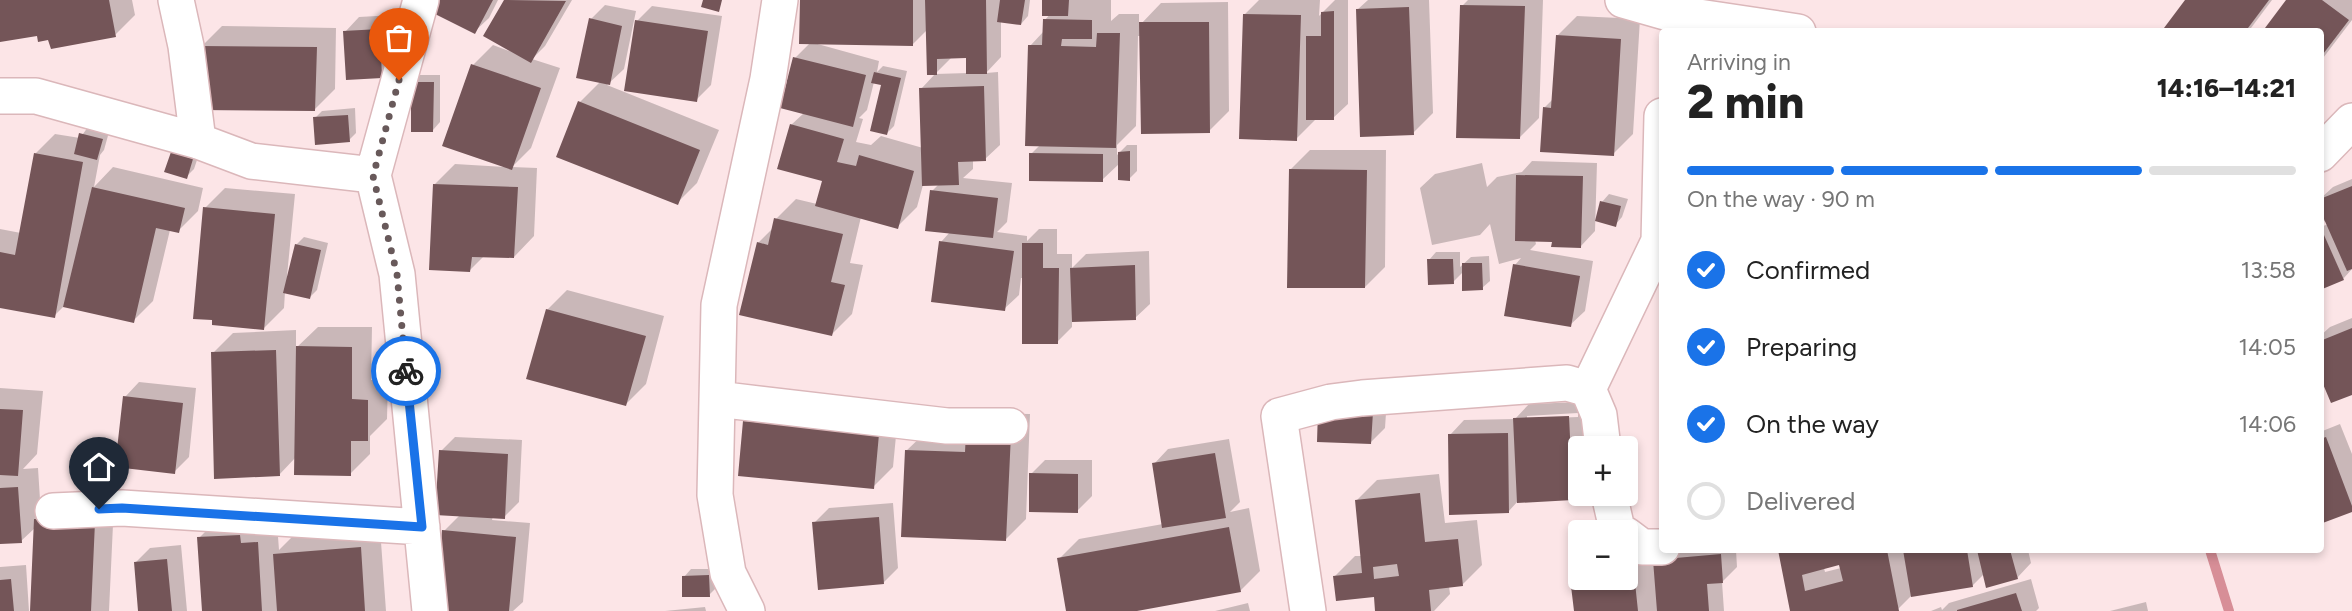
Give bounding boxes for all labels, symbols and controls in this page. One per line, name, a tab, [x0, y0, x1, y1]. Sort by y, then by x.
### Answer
pin	[369, 8, 429, 80]
icon: bag	[380, 19, 418, 57]
text: Arriving in	[1687, 48, 1791, 76]
text: 14:16–14:21	[2157, 72, 2296, 104]
text: 2 min	[1687, 74, 1804, 130]
text: On the way · 90 m	[1687, 185, 1875, 213]
icon: check	[1687, 251, 1725, 289]
text: Confirmed	[1746, 254, 1870, 286]
text: 13:58	[2241, 256, 2296, 284]
icon: check	[1687, 328, 1725, 366]
text: Preparing	[1746, 331, 1857, 363]
text: 14:05	[2238, 333, 2296, 361]
courier	[371, 336, 441, 406]
icon: bike	[387, 352, 425, 390]
icon: check	[1687, 405, 1725, 443]
text: On the way	[1746, 408, 1879, 440]
text: 14:06	[2239, 410, 2296, 438]
map controls	[1568, 436, 1638, 590]
button: +	[1568, 436, 1638, 506]
pin	[69, 437, 129, 509]
icon: home	[80, 448, 118, 486]
text: Delivered	[1746, 485, 1855, 517]
button: −	[1568, 520, 1638, 590]

